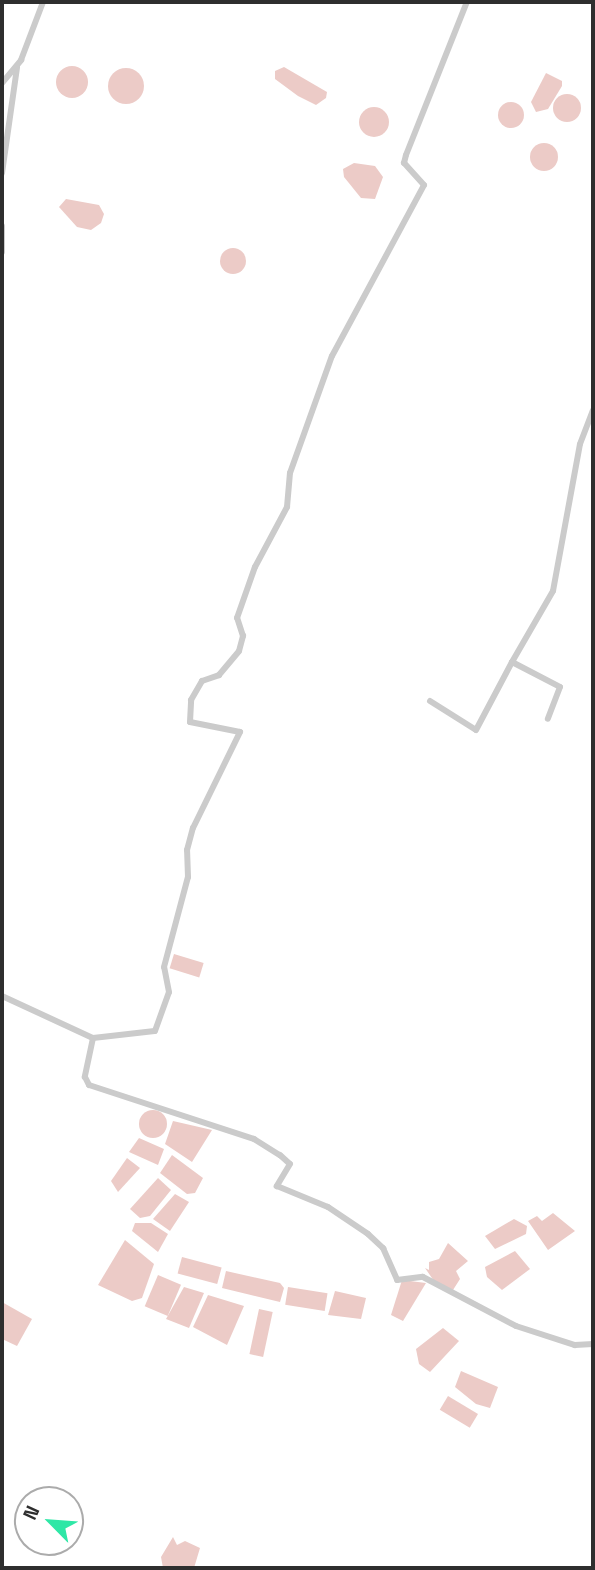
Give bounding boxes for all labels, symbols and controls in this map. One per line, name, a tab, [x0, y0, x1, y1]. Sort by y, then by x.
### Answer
north arrow	[14, 1486, 84, 1556]
text: N	[17, 1502, 45, 1524]

